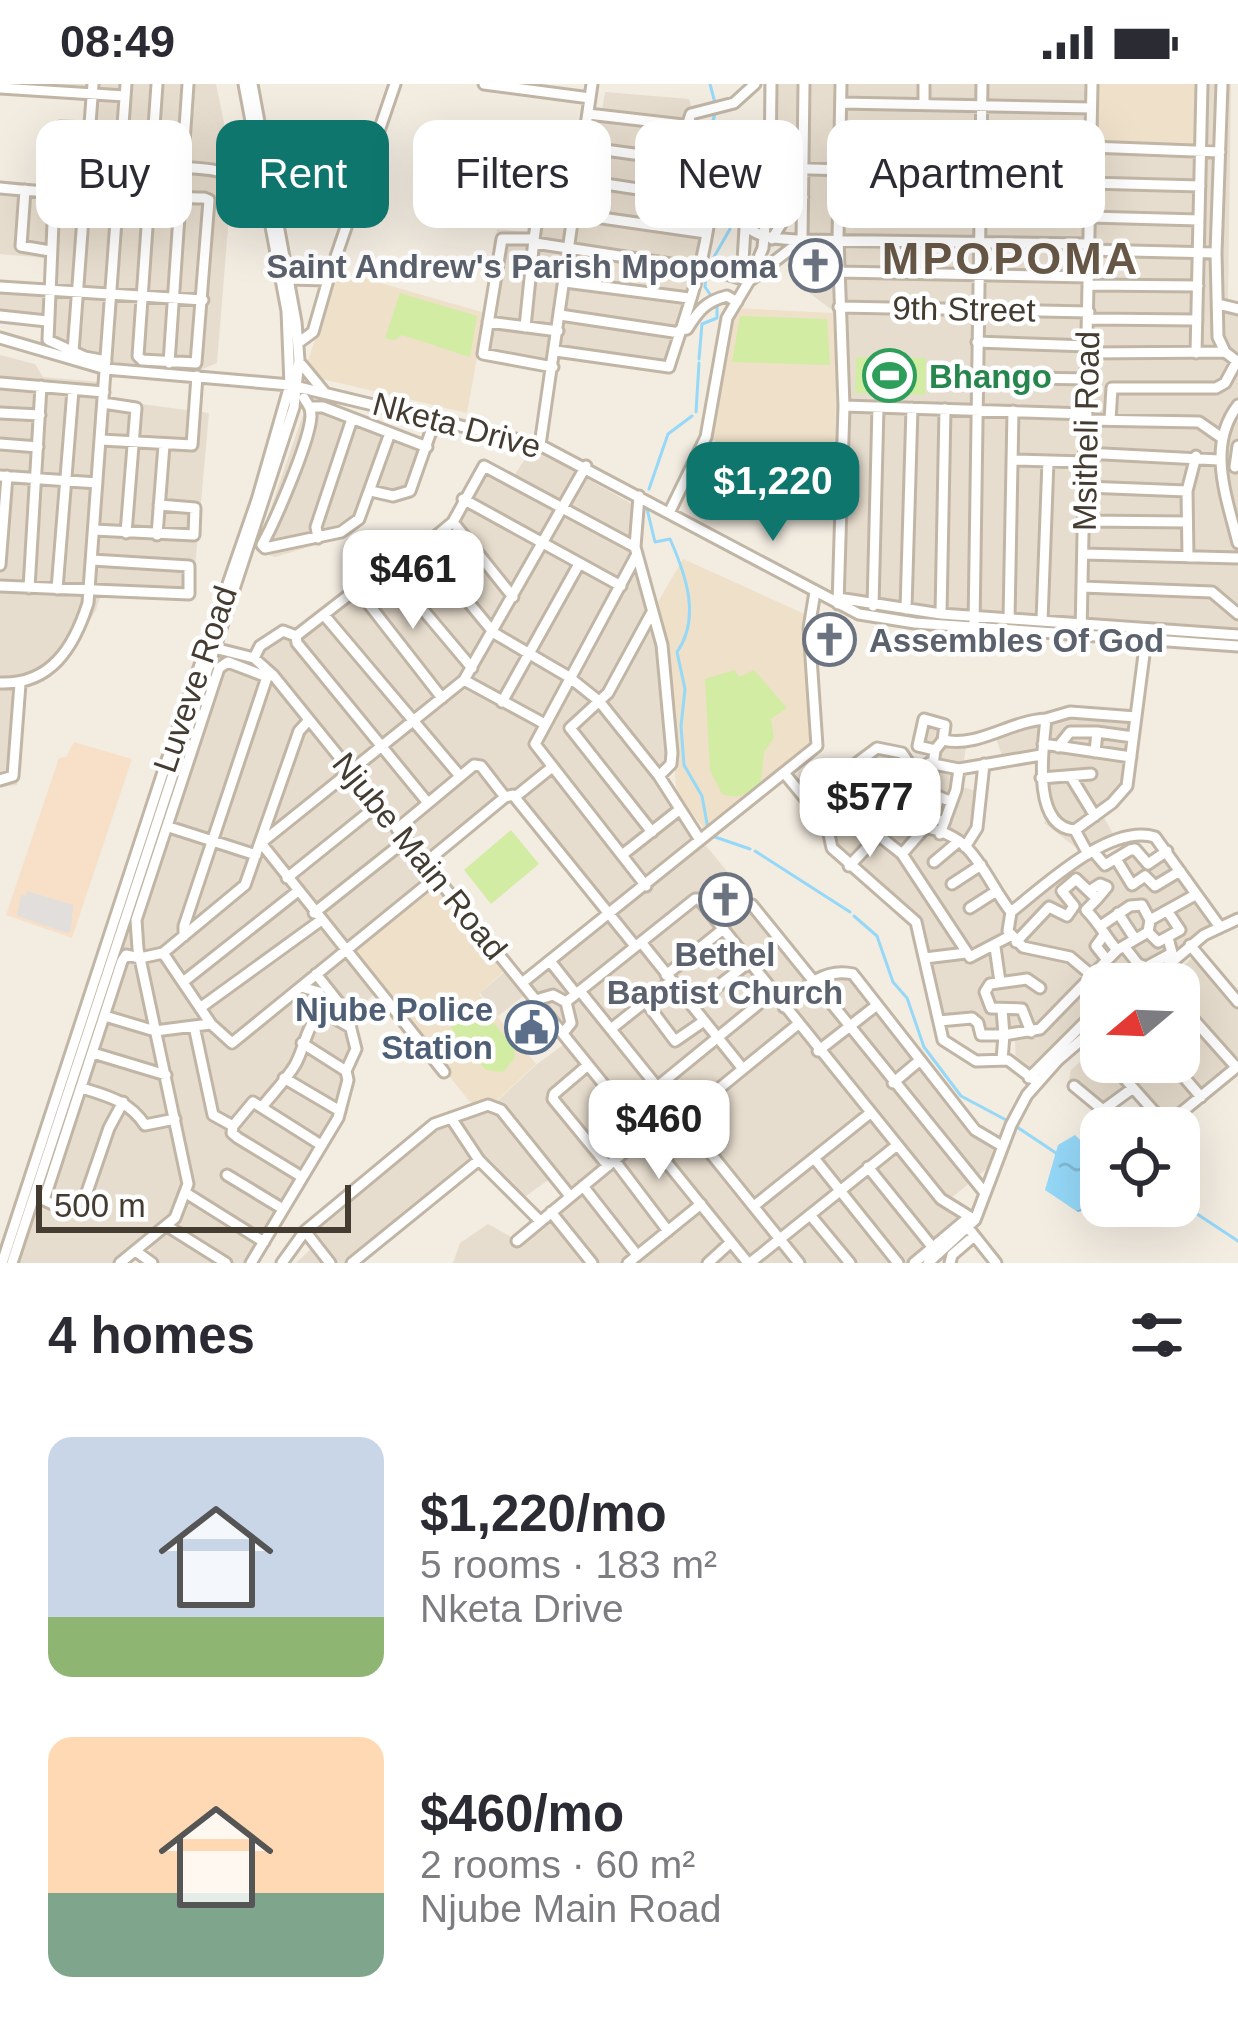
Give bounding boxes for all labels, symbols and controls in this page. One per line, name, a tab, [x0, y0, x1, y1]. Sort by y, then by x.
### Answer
text: 08:49	[60, 16, 175, 67]
chip: Buy	[36, 120, 192, 228]
chip: Rent	[216, 120, 389, 228]
chip: Filters	[413, 120, 611, 228]
chip: New	[635, 120, 803, 228]
chip: Apartment	[827, 120, 1105, 228]
district label: MPOPOMA	[882, 233, 1140, 284]
church icon: Saint Andrew's Parish Mpopoma	[788, 238, 844, 294]
place label: Saint Andrew's Parish Mpopoma	[266, 248, 778, 285]
street label: 9th Street	[892, 289, 1036, 329]
street label: Msitheli Road	[1066, 331, 1106, 531]
sports icon: Bhango	[862, 348, 918, 404]
place label: Bhango	[929, 358, 1052, 395]
street label: Nketa Drive	[369, 385, 545, 465]
pin: $1,220	[675, 442, 871, 544]
text: $1,220	[713, 459, 833, 502]
pin: $461	[342, 530, 484, 632]
text: $461	[370, 547, 456, 590]
street label: Luveve Road	[146, 581, 244, 777]
church icon: Assembles Of God	[802, 612, 858, 668]
place label: Assembles Of God	[869, 622, 1164, 659]
street label: Njube Main Road	[325, 745, 515, 967]
pin: $577	[799, 758, 941, 860]
text: $577	[827, 775, 913, 818]
church icon: Bethel Baptist Church	[697, 872, 753, 928]
place label: Bethel Baptist Church	[607, 936, 843, 1011]
north arrow	[1080, 963, 1200, 1083]
map controls	[1080, 963, 1200, 1227]
place label: Njube Police Station	[295, 991, 493, 1066]
public building icon: Njube Police Station	[504, 1000, 560, 1056]
pin: $460	[588, 1080, 730, 1182]
text: $460	[616, 1097, 702, 1140]
button: locate	[1080, 1107, 1200, 1227]
scale bar	[36, 1179, 351, 1232]
text: 500 m	[54, 1187, 146, 1224]
icon: filters	[1124, 1302, 1190, 1368]
text: 4 homes	[48, 1307, 255, 1364]
icon: home	[144, 1485, 288, 1629]
text: $1,220/mo	[420, 1485, 667, 1542]
text: 5 rooms · 183 m²	[420, 1543, 717, 1586]
text: Nketa Drive	[420, 1587, 624, 1630]
icon: home	[144, 1785, 288, 1929]
text: $460/mo	[420, 1785, 624, 1842]
text: 2 rooms · 60 m²	[420, 1843, 695, 1886]
text: Njube Main Road	[420, 1887, 721, 1930]

